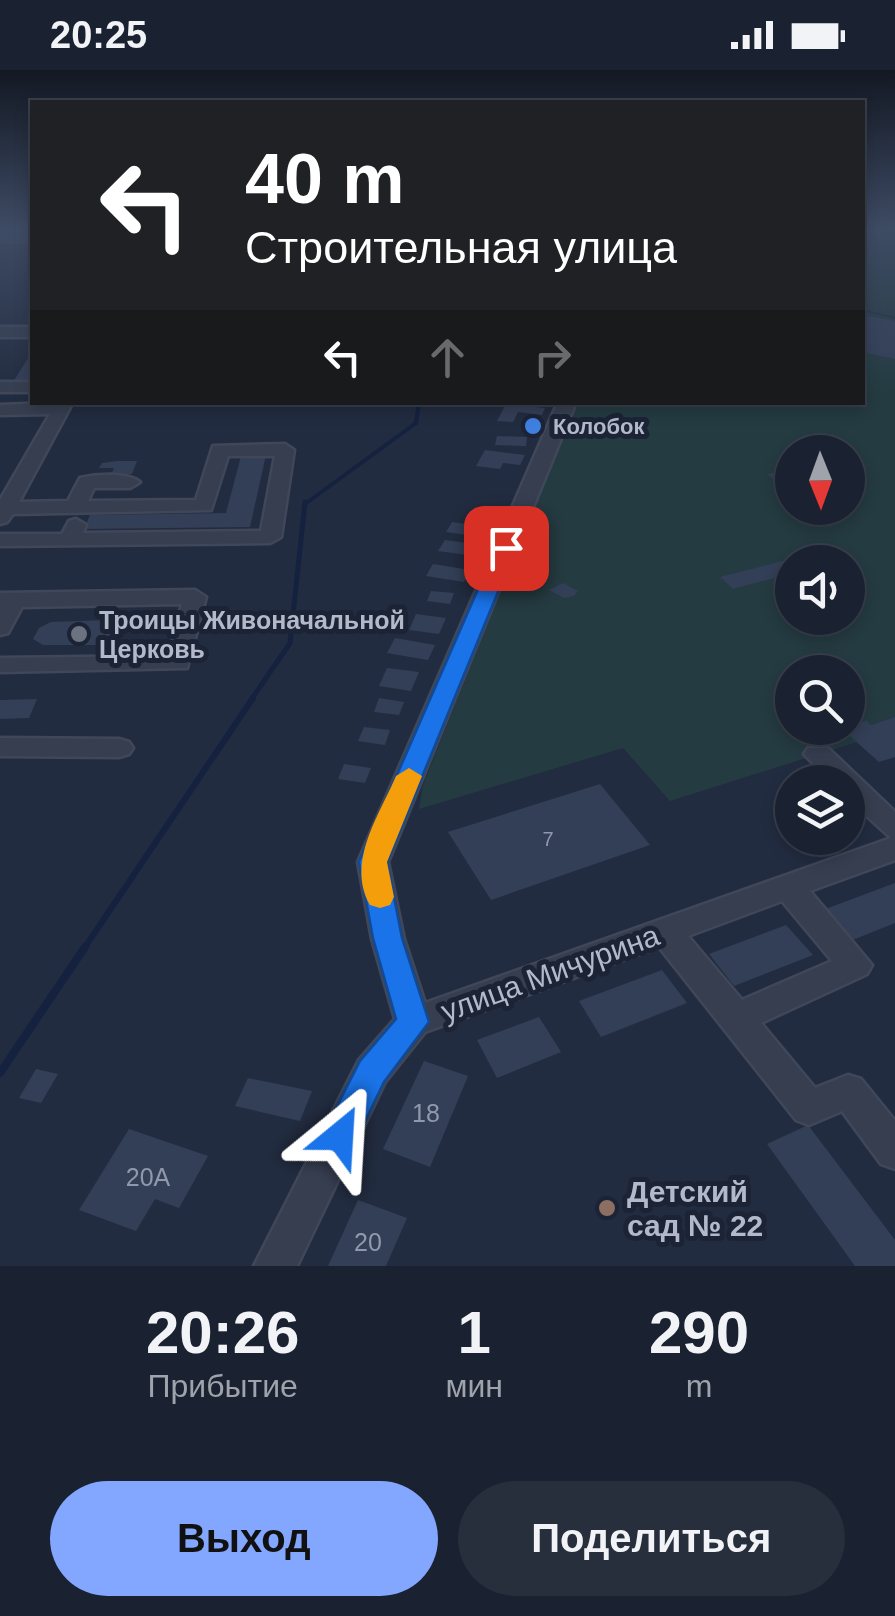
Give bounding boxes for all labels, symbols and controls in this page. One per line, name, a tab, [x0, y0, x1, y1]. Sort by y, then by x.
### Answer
text: 20:25	[50, 14, 147, 56]
icon: left	[80, 140, 210, 270]
text: 40 m	[245, 140, 405, 218]
text: Строительная улица	[245, 222, 677, 273]
icon: left	[315, 330, 370, 385]
icon: ahead	[420, 330, 475, 385]
icon: right	[525, 330, 580, 385]
place label: Колобок	[553, 414, 645, 439]
marker: Колобок	[522, 415, 544, 437]
north arrow	[775, 435, 865, 525]
map controls	[775, 435, 865, 855]
pin	[464, 506, 549, 591]
icon: arrive	[479, 521, 534, 576]
button: sound	[775, 545, 865, 635]
place label: Троицы Живоначальной Церковь	[99, 606, 405, 663]
marker: Троицы Живоначальной Церковь	[68, 623, 90, 645]
button: search	[775, 655, 865, 745]
button: layers	[775, 765, 865, 855]
house number: 7	[542, 828, 554, 850]
street label: улица Мичурина	[437, 918, 664, 1028]
position arrow	[288, 1084, 392, 1188]
house number: 18	[412, 1099, 440, 1127]
house number: 20А	[126, 1163, 171, 1191]
place label: Детский сад № 22	[627, 1175, 763, 1242]
marker: Детский сад № 22	[596, 1197, 618, 1219]
house number: 20	[354, 1228, 382, 1256]
text: 20:26	[146, 1299, 299, 1366]
text: 1	[457, 1299, 491, 1366]
text: 290	[649, 1299, 749, 1366]
text: Прибытие	[148, 1368, 298, 1404]
text: мин	[445, 1368, 503, 1404]
text: m	[686, 1368, 712, 1404]
button: Выход	[50, 1481, 438, 1596]
button: Поделиться	[458, 1481, 845, 1596]

